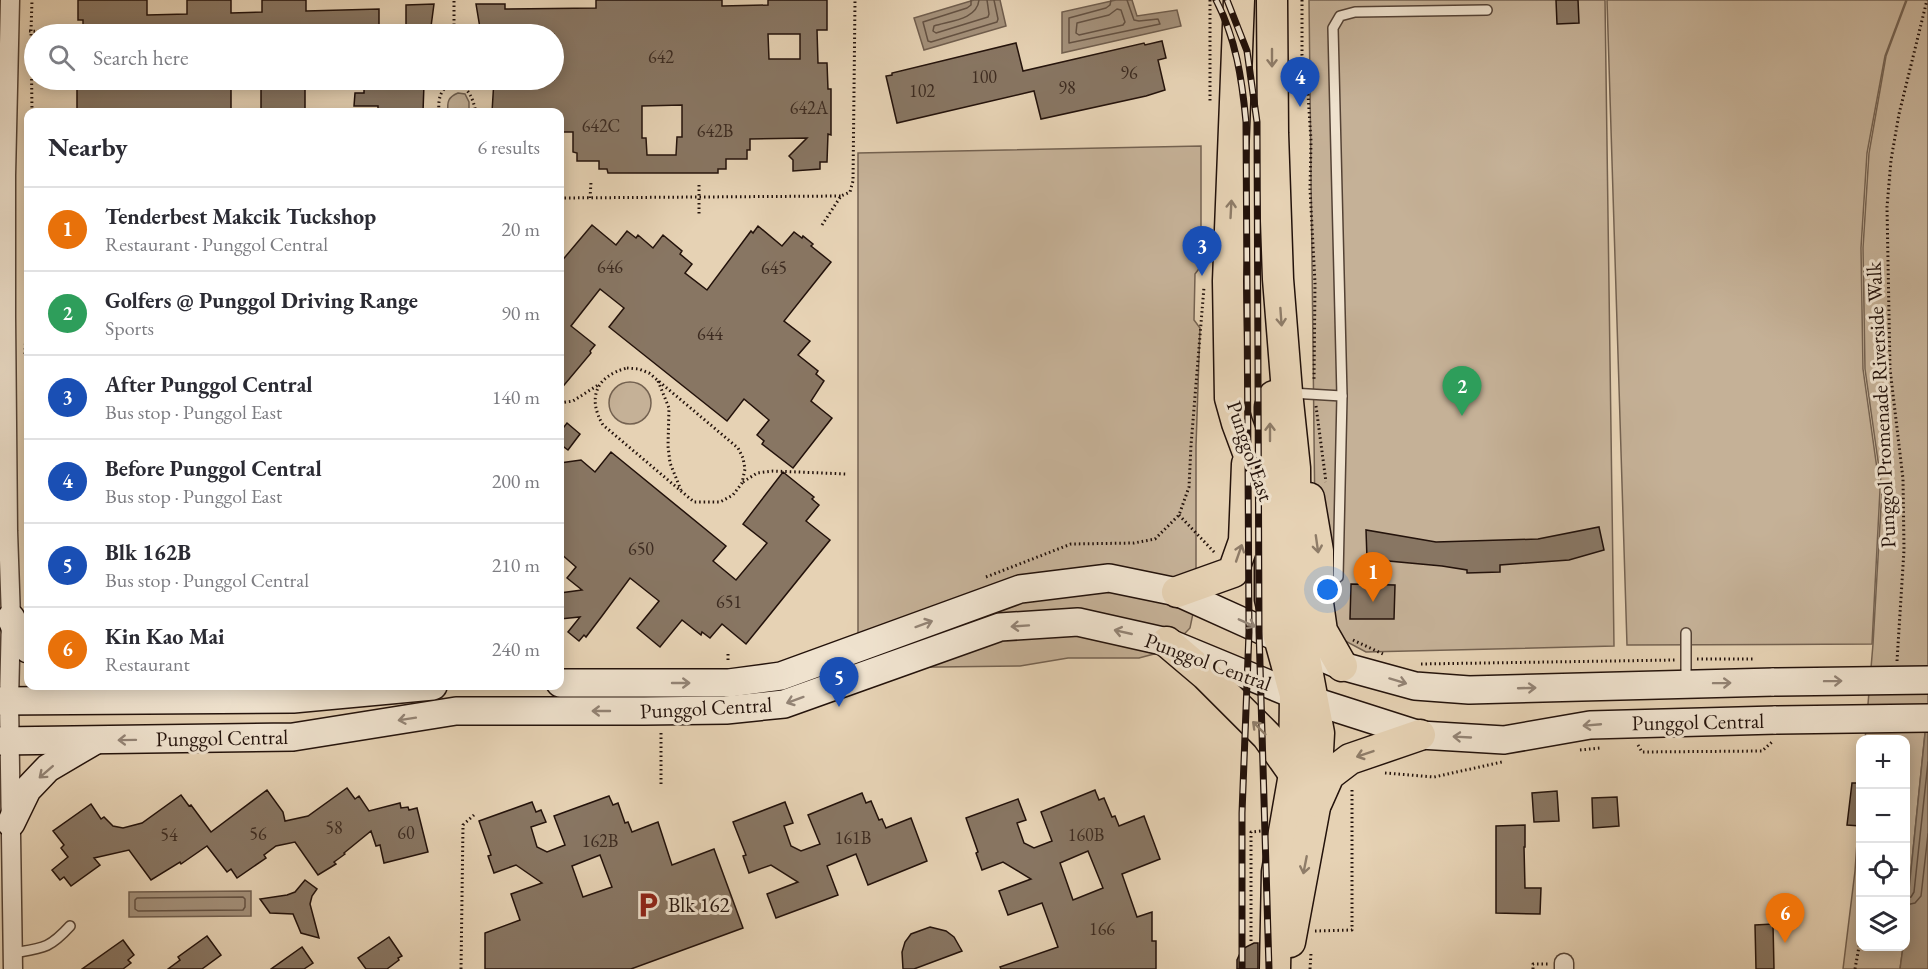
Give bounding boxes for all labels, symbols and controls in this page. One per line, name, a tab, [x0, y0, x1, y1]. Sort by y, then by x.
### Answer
search box	[24, 24, 564, 90]
icon: search	[45, 41, 78, 74]
text: Search here	[93, 43, 188, 72]
house number: 642	[648, 45, 674, 68]
one-way arrow	[1266, 48, 1278, 68]
pin: 4	[1280, 57, 1320, 107]
house number: 96	[1120, 61, 1138, 84]
house number: 100	[971, 65, 997, 88]
house number: 98	[1058, 76, 1076, 99]
house number: 102	[909, 79, 935, 102]
house number: 642A	[790, 96, 829, 119]
house number: 642C	[582, 114, 620, 137]
house number: 642B	[697, 119, 733, 142]
text: Nearby	[48, 130, 128, 164]
text: 6 results	[477, 134, 540, 160]
one-way arrow	[1226, 200, 1237, 220]
text: Tenderbest Makcik Tuckshop	[105, 202, 376, 231]
text: 1	[62, 216, 73, 242]
text: 20 m	[501, 216, 540, 242]
pin: 3	[1182, 226, 1222, 276]
text: Restaurant · Punggol Central	[105, 231, 328, 257]
house number: 646	[597, 255, 623, 278]
house number: 645	[761, 256, 787, 279]
street label: Punggol Promenade Riverside Walk	[1859, 260, 1901, 549]
text: Golfers @ Punggol Driving Range	[105, 286, 418, 315]
text: 2	[62, 300, 73, 326]
text: 90 m	[501, 300, 540, 326]
one-way arrow	[1276, 307, 1287, 327]
text: Sports	[105, 315, 154, 341]
house number: 644	[697, 322, 723, 345]
pin: 2	[1442, 366, 1482, 416]
text: After Punggol Central	[105, 370, 313, 399]
text: 3	[62, 384, 73, 410]
text: 140 m	[492, 384, 540, 410]
street label: Punggol East	[1221, 397, 1280, 505]
text: Bus stop · Punggol East	[105, 399, 282, 425]
one-way arrow	[1264, 423, 1276, 443]
text: Before Punggol Central	[105, 454, 322, 483]
text: 4	[62, 468, 73, 494]
text: 200 m	[492, 468, 540, 494]
text: Bus stop · Punggol East	[105, 483, 282, 509]
one-way arrow	[1311, 534, 1322, 553]
house number: 650	[628, 537, 654, 560]
text: Blk 162B	[105, 538, 191, 567]
one-way arrow	[1235, 544, 1246, 563]
text: 5	[62, 552, 73, 578]
text: 210 m	[492, 552, 540, 578]
pin: 1	[1354, 552, 1392, 602]
text: Bus stop · Punggol Central	[105, 567, 309, 593]
your location	[1313, 575, 1342, 604]
house number: 651	[716, 590, 742, 613]
one-way arrow	[914, 617, 933, 628]
one-way arrow	[1237, 618, 1256, 629]
one-way arrow	[1010, 621, 1030, 632]
text: Kin Kao Mai	[105, 622, 225, 651]
one-way arrow	[1113, 626, 1133, 637]
street label: Punggol Central	[1141, 626, 1275, 697]
text: 6	[62, 636, 73, 662]
text: 240 m	[492, 636, 540, 662]
text: Restaurant	[105, 651, 190, 677]
pin: 5	[820, 658, 858, 707]
one-way arrow	[1822, 675, 1842, 687]
one-way arrow	[1388, 676, 1407, 687]
one-way arrow	[670, 677, 690, 689]
one-way arrow	[1712, 677, 1732, 689]
one-way arrow	[1517, 683, 1537, 694]
street label: Punggol Central	[639, 691, 773, 724]
one-way arrow	[787, 696, 805, 707]
one-way arrow	[592, 705, 612, 717]
street label: Punggol Central	[1631, 707, 1764, 736]
one-way arrow	[398, 713, 417, 724]
one-way arrow	[1251, 720, 1266, 735]
one-way arrow	[1582, 720, 1602, 731]
street label: Punggol Central	[155, 723, 288, 752]
one-way arrow	[1452, 732, 1472, 743]
one-way arrow	[117, 734, 137, 746]
map controls	[1856, 735, 1910, 951]
button: +	[1856, 735, 1910, 789]
one-way arrow	[1356, 750, 1375, 761]
one-way arrow	[39, 765, 54, 779]
button: −	[1856, 789, 1910, 843]
house number: 58	[325, 816, 343, 839]
house number: 60	[397, 821, 415, 844]
house number: 56	[249, 822, 267, 845]
house number: 54	[160, 823, 178, 846]
house number: 160B	[1068, 823, 1104, 846]
house number: 161B	[835, 826, 871, 849]
house number: 162B	[582, 829, 618, 852]
button: locate	[1856, 843, 1910, 897]
one-way arrow	[1299, 855, 1310, 874]
parking icon: Blk 162	[633, 890, 663, 920]
place label: Blk 162	[668, 891, 730, 918]
pin: 6	[1766, 894, 1804, 943]
button: layers	[1856, 897, 1910, 951]
house number: 166	[1089, 917, 1115, 940]

